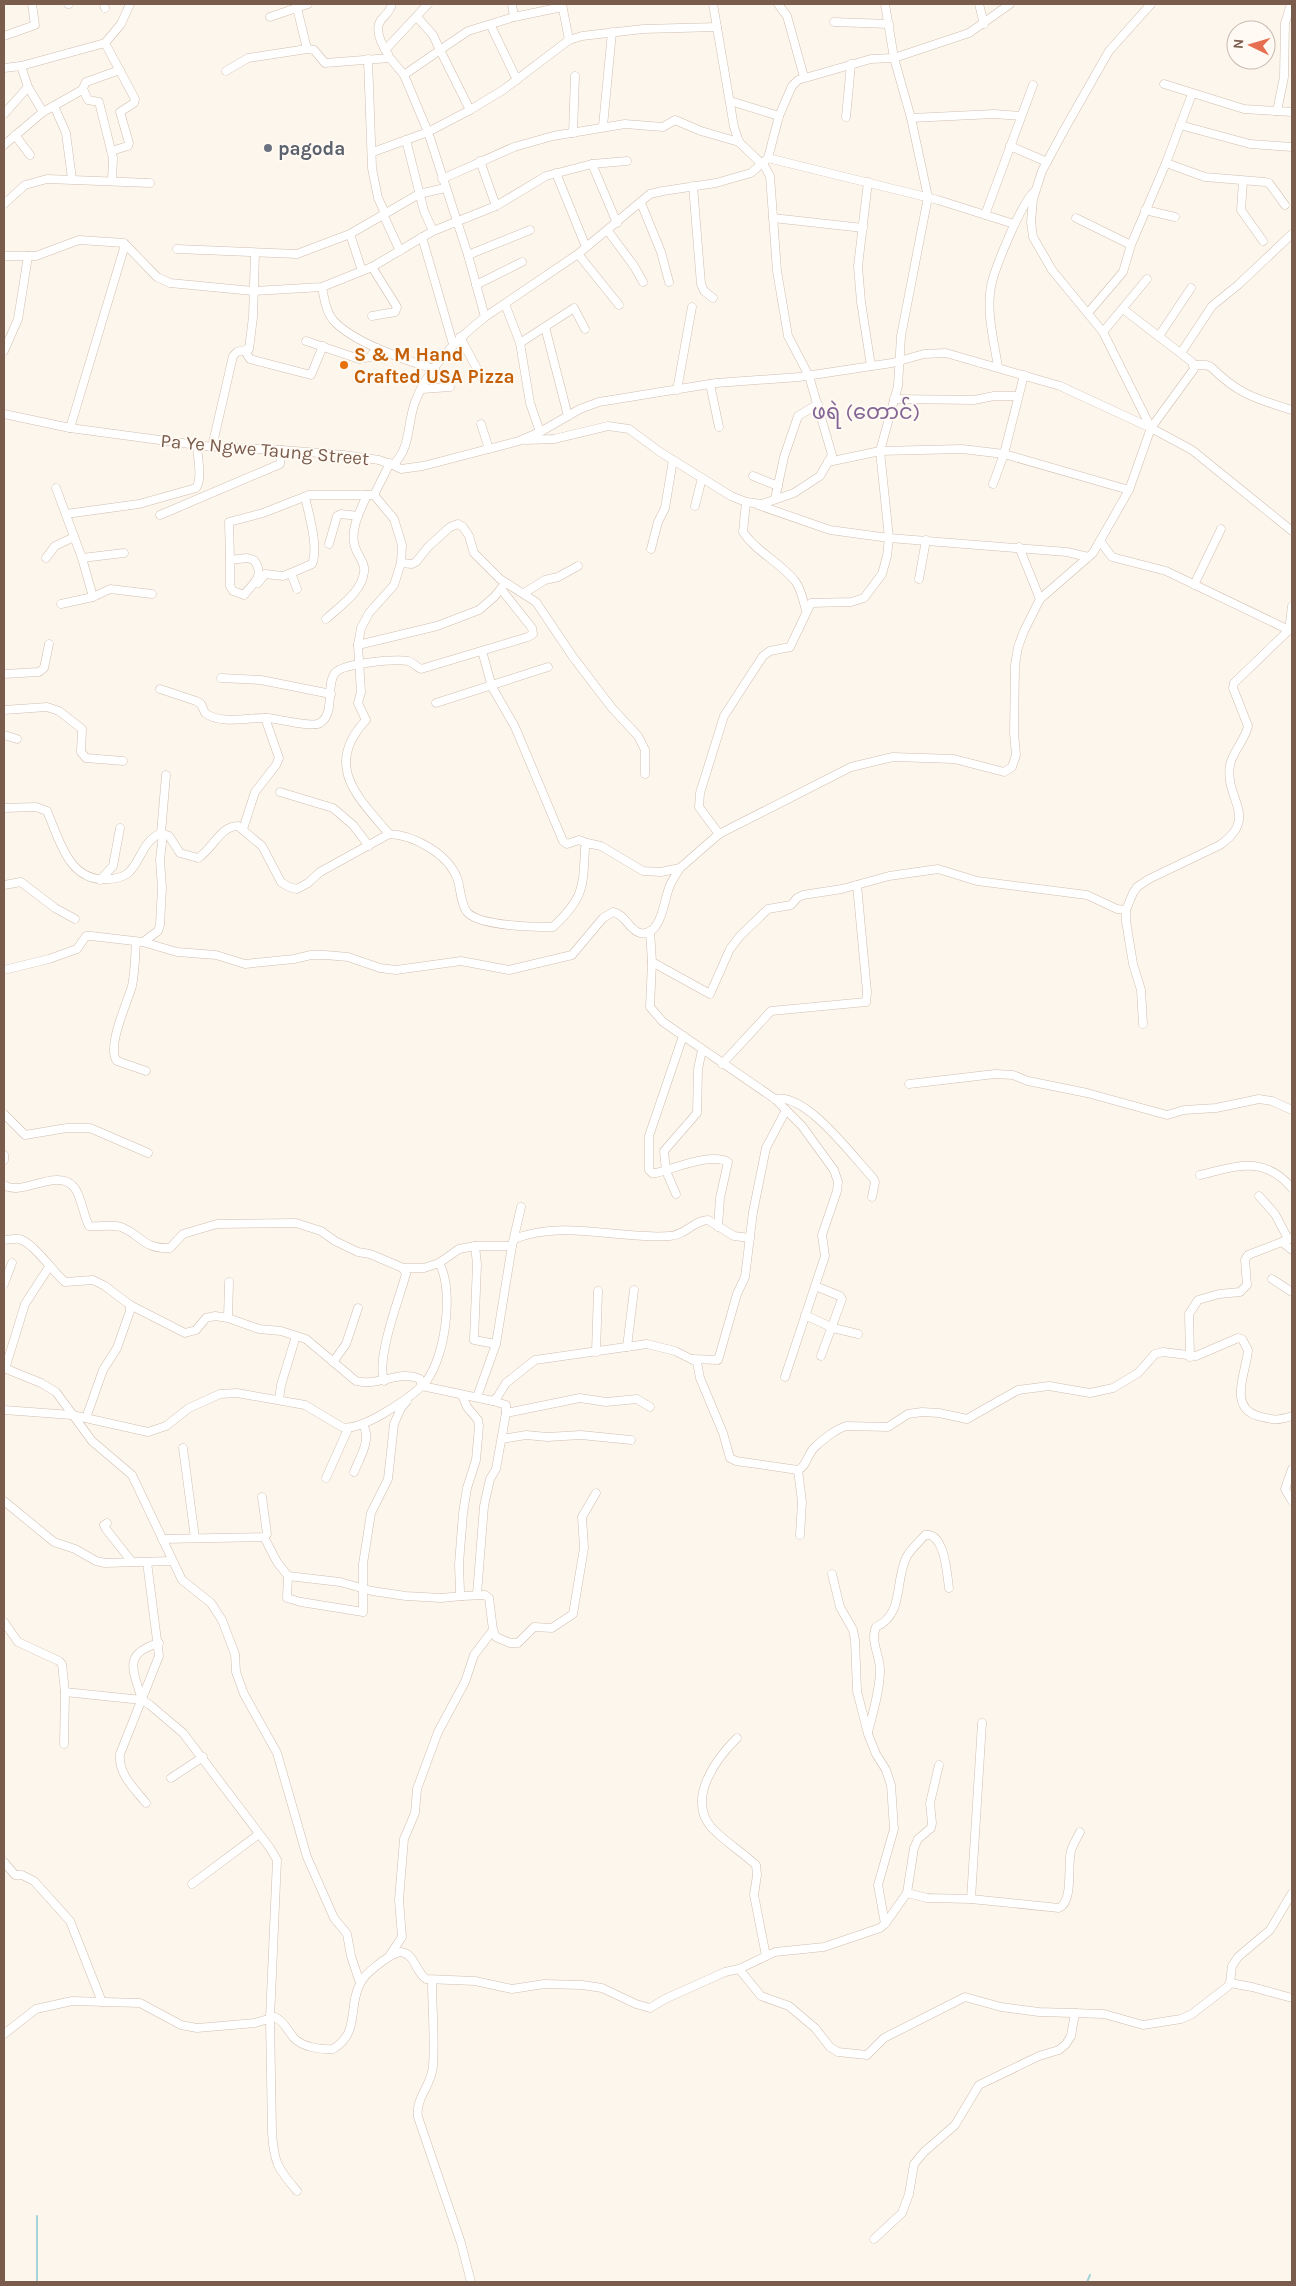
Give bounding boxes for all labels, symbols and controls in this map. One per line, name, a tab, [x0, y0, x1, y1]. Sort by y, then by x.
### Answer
north arrow	[1226, 20, 1276, 70]
text: N	[1230, 38, 1247, 50]
place label: pagoda	[278, 138, 345, 160]
marker: pagoda	[262, 142, 274, 154]
place label: S & M Hand Crafted USA Pizza	[354, 344, 515, 388]
marker: S & M Hand Crafted USA Pizza	[338, 359, 350, 371]
district label: ဖရဲ (တောင်)	[812, 396, 920, 429]
street label: Pa Ye Ngwe Taung Street	[160, 430, 370, 470]

